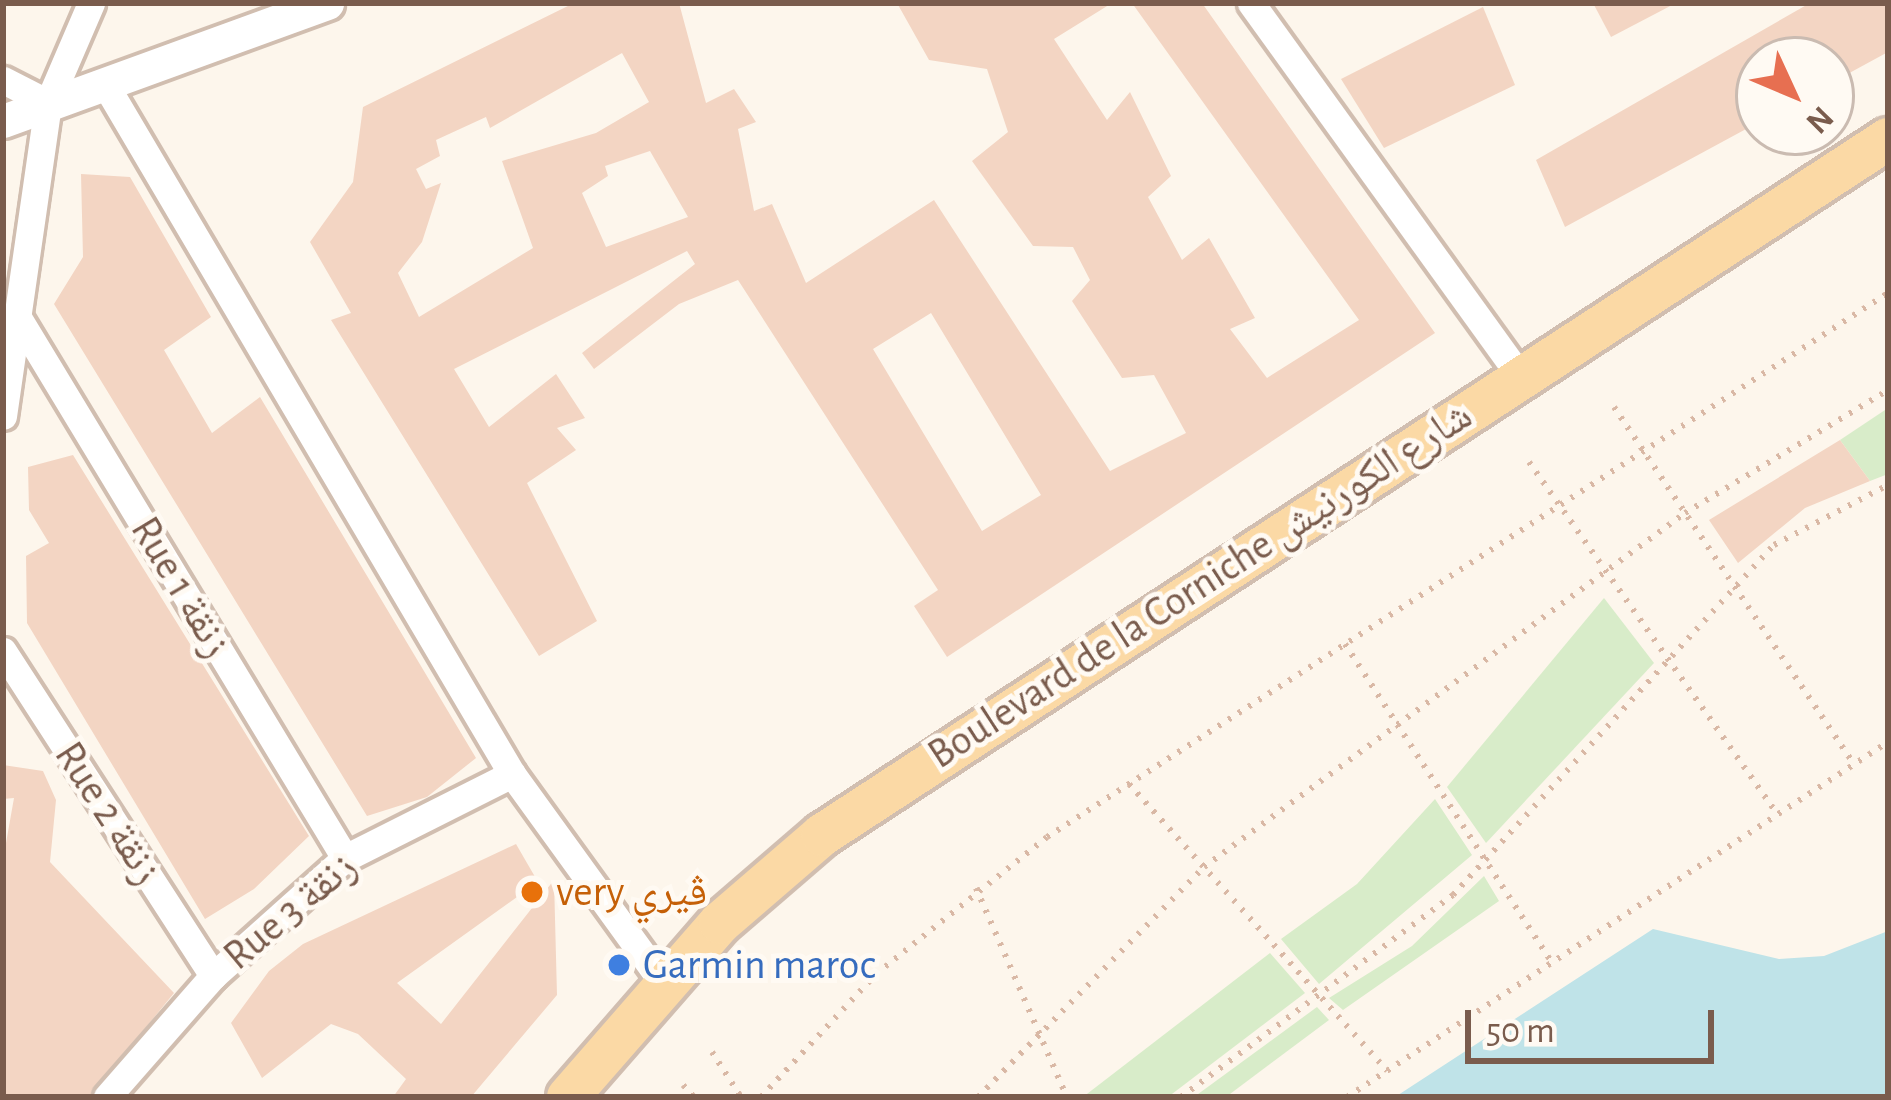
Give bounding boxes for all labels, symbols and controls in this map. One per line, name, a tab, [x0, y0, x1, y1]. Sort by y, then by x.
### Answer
north arrow	[1735, 36, 1855, 156]
text: N	[1799, 100, 1839, 139]
street label: Boulevard de la Corniche شارع الكورنيش	[919, 390, 1481, 780]
street label: Rue 1 زنقة	[120, 508, 242, 666]
street label: Rue 2 زنقة	[44, 733, 172, 893]
street label: Rue 3 زنقة	[214, 841, 366, 981]
place label: very ڤيري	[556, 867, 707, 917]
marker: very ڤيري	[519, 879, 545, 905]
place label: Garmin maroc	[643, 940, 876, 990]
marker: Garmin maroc	[606, 952, 632, 978]
scale bar	[1471, 986, 1720, 1060]
text: 50 m	[1486, 1013, 1555, 1049]

